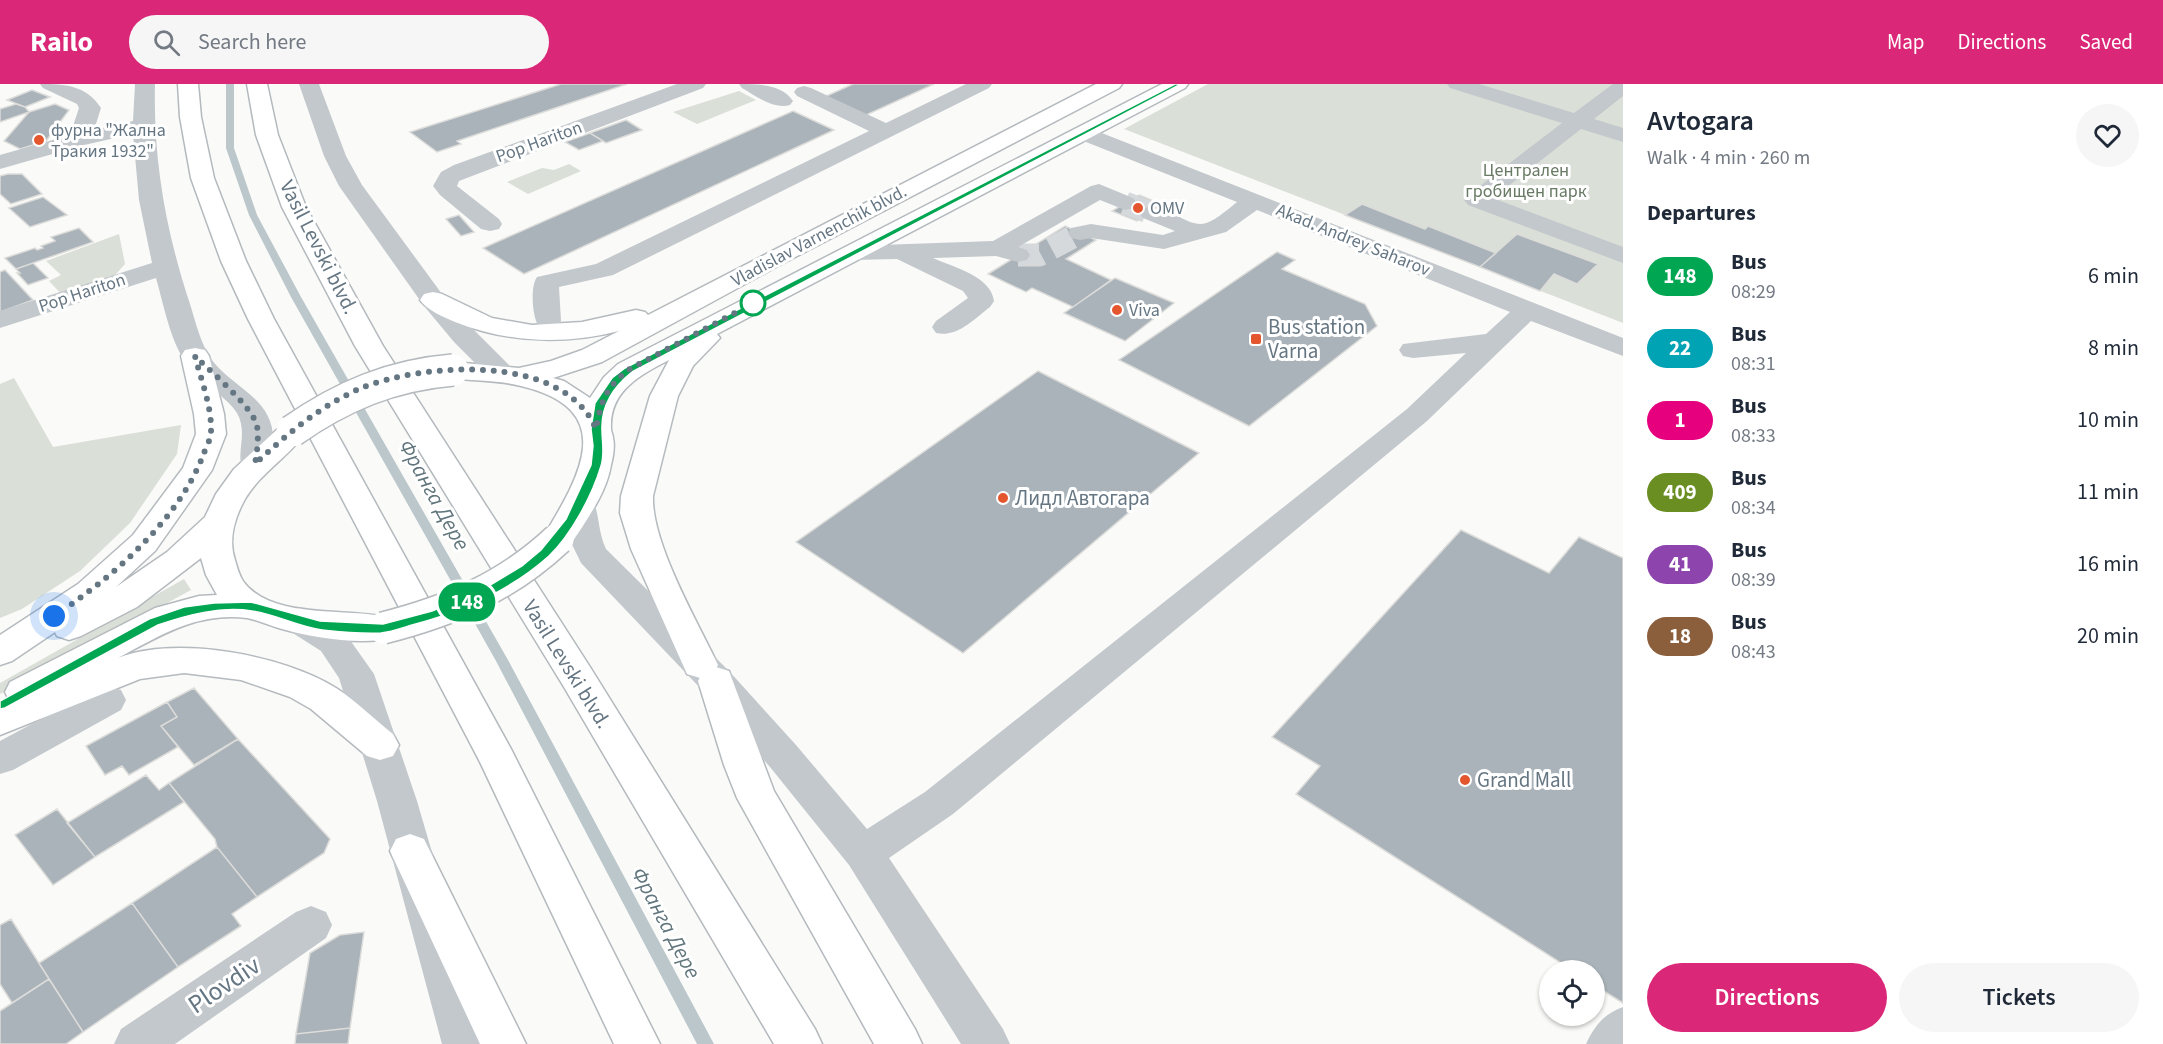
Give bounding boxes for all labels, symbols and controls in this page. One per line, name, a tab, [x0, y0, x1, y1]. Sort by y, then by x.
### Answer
search box	[129, 15, 549, 69]
text: Railo	[30, 22, 93, 62]
icon: search	[150, 26, 183, 59]
text: Search here	[198, 26, 306, 58]
text: Map	[1887, 27, 1925, 57]
text: Directions	[1958, 27, 2046, 57]
text: Saved	[2079, 27, 2133, 57]
text: Avtogara	[1647, 101, 1754, 141]
button: heart	[2076, 104, 2139, 167]
street label: Pop Hariton	[492, 115, 586, 169]
place label: фурна "Жална Тракия 1932"	[51, 118, 166, 164]
marker: фурна "Жална Тракия 1932"	[32, 133, 46, 147]
text: Walk · 4 min · 260 m	[1647, 144, 1810, 172]
park label: Централен гробищен парк	[1465, 158, 1587, 204]
street label: Vasil Levski blvd.	[272, 175, 366, 319]
street label: Vladislav Varnenchik blvd.	[727, 179, 911, 293]
place label: OMV	[1150, 196, 1185, 221]
text: Departures	[1647, 197, 1756, 229]
street label: Akad. Andrey Saharov	[1272, 198, 1434, 283]
marker: OMV	[1131, 201, 1145, 215]
text: Bus	[1731, 246, 1767, 278]
text: 6 min	[2088, 260, 2139, 292]
text: 148	[1663, 261, 1697, 291]
street label: Pop Hariton	[35, 267, 129, 319]
text: 08:29	[1731, 278, 1776, 306]
unlabelled marker	[740, 290, 766, 316]
place label: Viva	[1129, 298, 1160, 323]
marker: Viva	[1110, 303, 1124, 317]
place label: Bus station Varna	[1268, 312, 1365, 366]
text: Bus	[1731, 318, 1767, 350]
marker: Bus station Varna	[1249, 332, 1263, 346]
text: 8 min	[2088, 332, 2139, 364]
text: 22	[1669, 333, 1691, 363]
text: 08:31	[1731, 350, 1776, 378]
text: Bus	[1731, 390, 1767, 422]
text: 10 min	[2077, 404, 2139, 436]
text: 1	[1674, 405, 1686, 435]
text: 08:33	[1731, 422, 1776, 450]
water label: Франга Дере	[390, 434, 478, 556]
text: Bus	[1731, 462, 1767, 494]
text: 11 min	[2077, 476, 2139, 508]
text: 409	[1663, 477, 1697, 507]
place label: Лидл Автогара	[1015, 483, 1150, 513]
marker: Лидл Автогара	[996, 491, 1010, 505]
text: 08:34	[1731, 494, 1776, 522]
text: Bus	[1731, 534, 1767, 566]
text: 16 min	[2077, 548, 2139, 580]
text: 41	[1669, 549, 1691, 579]
text: 08:39	[1731, 566, 1776, 594]
line badge: 148	[432, 582, 502, 622]
text: 148	[450, 587, 484, 617]
street label: Vasil Levski blvd.	[515, 594, 619, 734]
your location	[39, 601, 69, 631]
text: Bus	[1731, 606, 1767, 638]
text: 20 min	[2077, 620, 2139, 652]
text: 18	[1669, 621, 1691, 651]
text: 08:43	[1731, 638, 1776, 666]
place label: Grand Mall	[1477, 765, 1571, 795]
marker: Grand Mall	[1458, 773, 1472, 787]
water label: Франга Дере	[623, 861, 709, 985]
street label: Plovdiv	[180, 947, 268, 1023]
map controls	[1539, 960, 1605, 1026]
button: locate	[1539, 960, 1605, 1026]
button: Directions	[1647, 963, 1887, 1032]
button: Tickets	[1899, 963, 2139, 1032]

